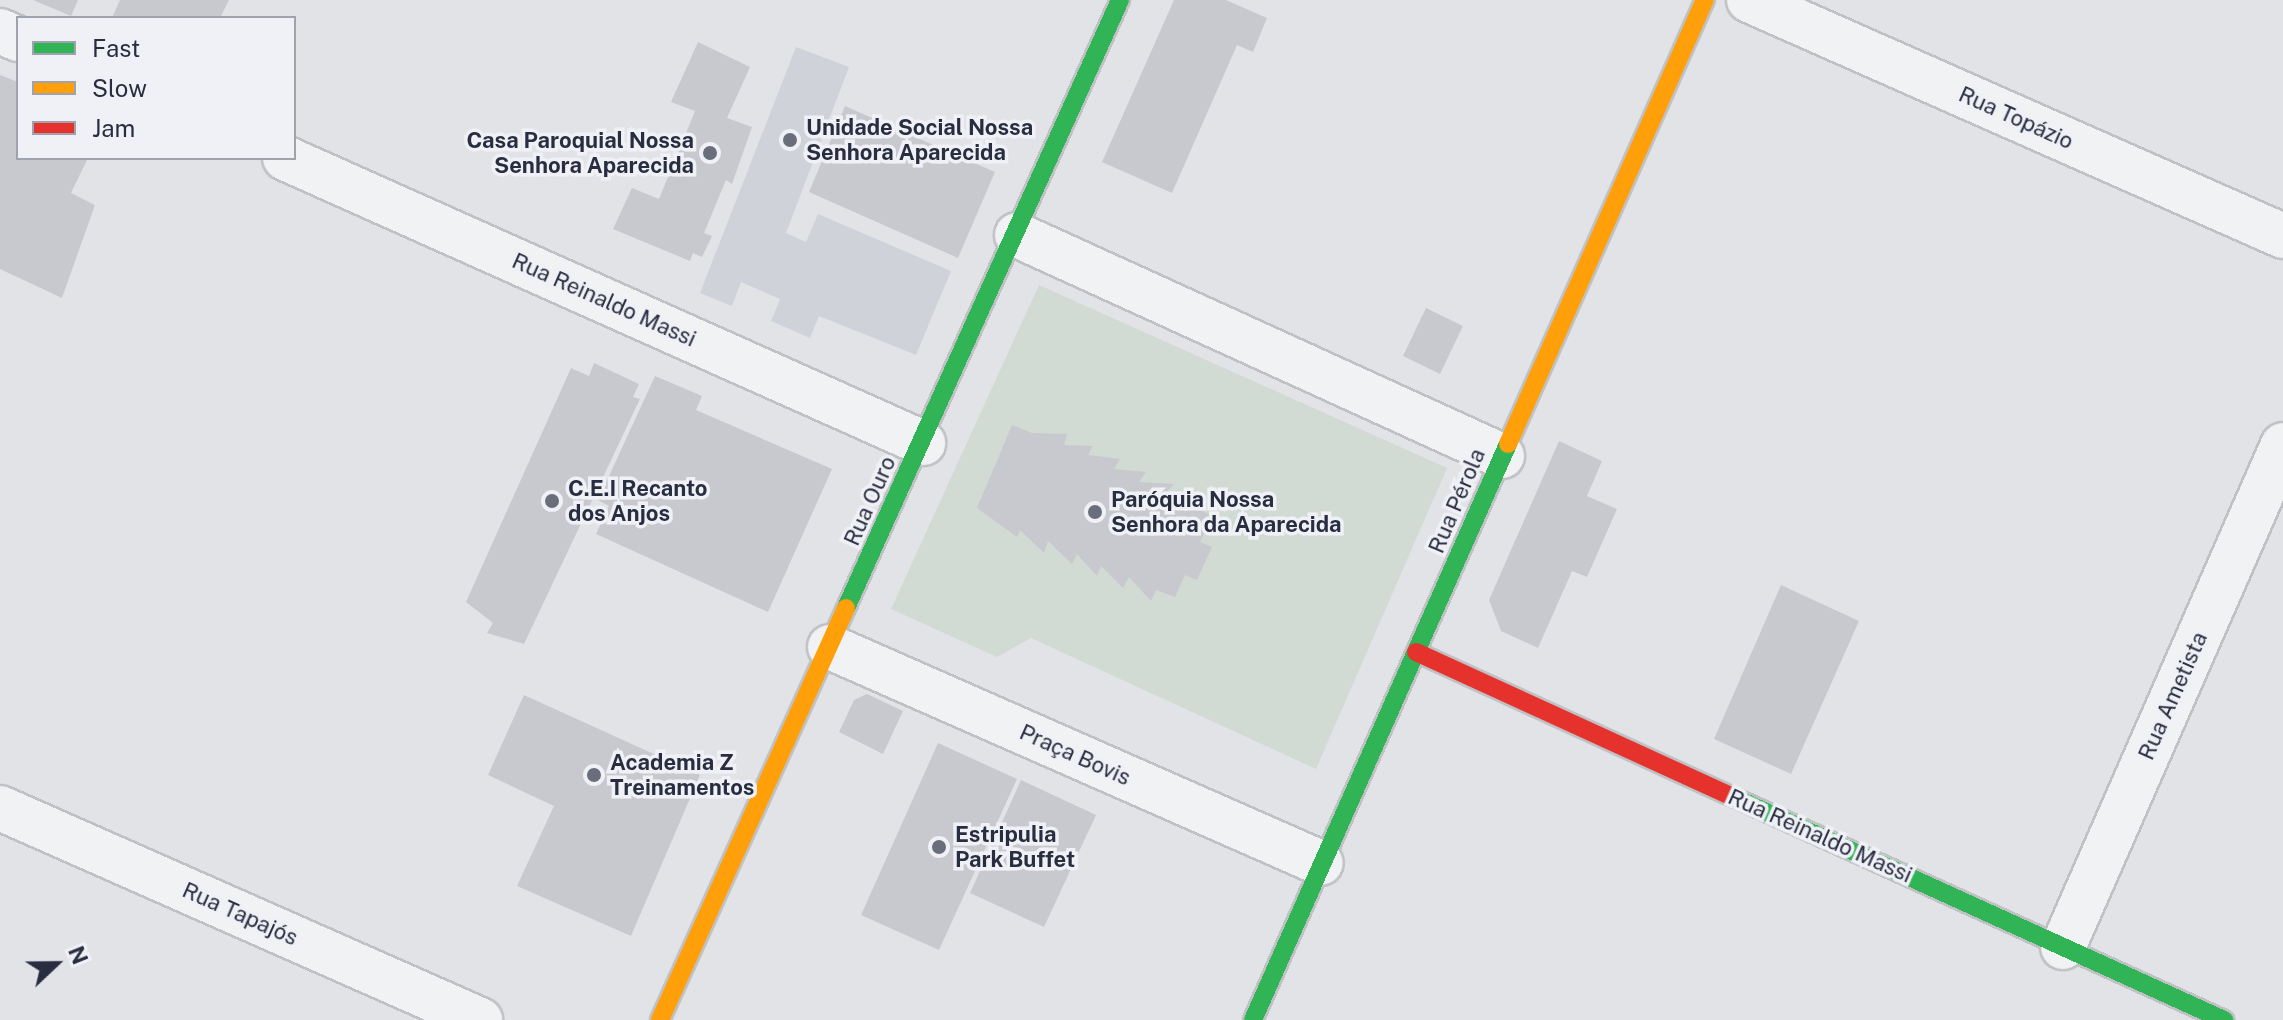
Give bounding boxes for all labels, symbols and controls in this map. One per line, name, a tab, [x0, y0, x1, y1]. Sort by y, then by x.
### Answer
legend	[16, 16, 296, 160]
text: Fast	[92, 34, 140, 62]
text: Slow	[92, 74, 147, 102]
street label: Rua Topázio	[1955, 81, 2077, 155]
text: Jam	[92, 114, 135, 142]
place label: Unidade Social Nossa Senhora Aparecida	[806, 114, 1033, 166]
place label: Casa Paroquial Nossa Senhora Aparecida	[467, 127, 694, 178]
marker: Unidade Social Nossa Senhora Aparecida	[781, 131, 799, 149]
marker: Casa Paroquial Nossa Senhora Aparecida	[701, 144, 719, 162]
street label: Rua Reinaldo Massi	[508, 248, 700, 352]
street label: Rua Pérola	[1423, 445, 1491, 557]
street label: Rua Ouro	[839, 452, 901, 550]
place label: C.E.I Recanto dos Anjos	[568, 475, 707, 526]
place label: Paróquia Nossa Senhora da Aparecida	[1111, 486, 1342, 538]
marker: C.E.I Recanto dos Anjos	[543, 492, 561, 510]
marker: Paróquia Nossa Senhora da Aparecida	[1086, 503, 1104, 521]
street label: Rua Ametista	[2133, 628, 2213, 764]
street label: Praça Bovis	[1016, 719, 1134, 791]
place label: Academia Z Treinamentos	[610, 749, 754, 800]
marker: Academia Z Treinamentos	[585, 766, 603, 784]
street label: Rua Reinaldo Massi	[1724, 784, 1916, 888]
place label: Estripulia Park Buffet	[955, 821, 1075, 872]
marker: Estripulia Park Buffet	[930, 838, 948, 856]
street label: Rua Tapajós	[178, 877, 302, 951]
north arrow	[16, 924, 96, 1004]
text: N	[63, 942, 94, 968]

